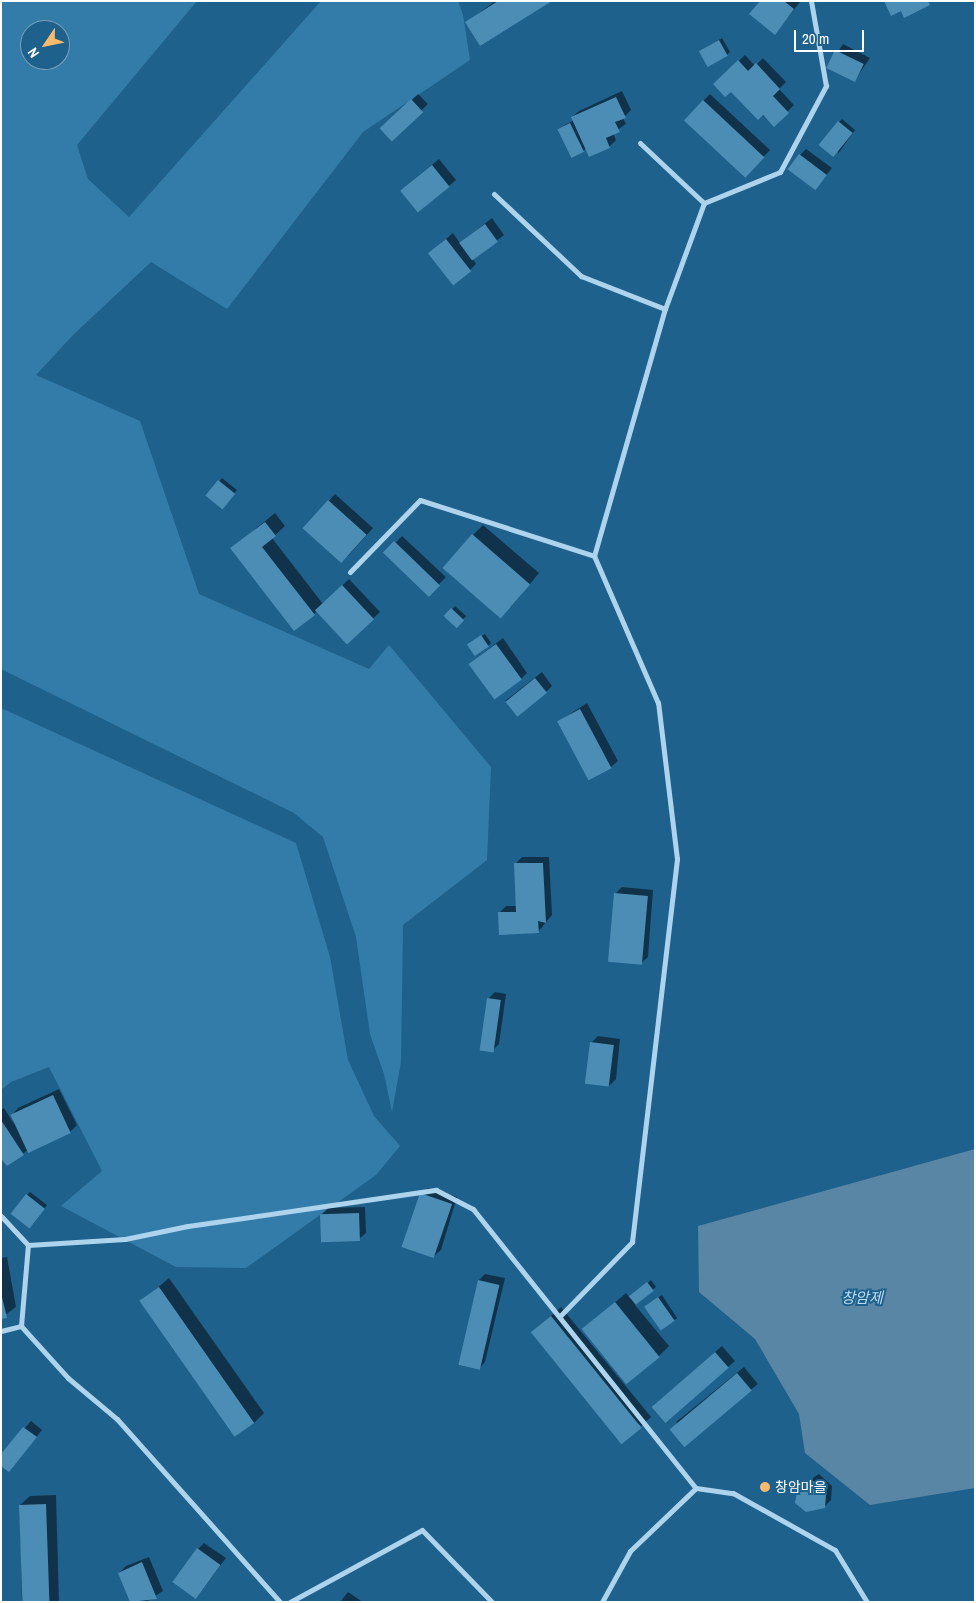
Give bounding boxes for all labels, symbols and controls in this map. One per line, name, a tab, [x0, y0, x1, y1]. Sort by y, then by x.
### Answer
north arrow	[20, 20, 70, 70]
scale bar	[796, 20, 866, 52]
text: 20 m	[802, 28, 829, 49]
text: N	[24, 44, 43, 61]
water label: 창암제	[841, 1289, 883, 1307]
place label: 창암마을	[775, 1479, 827, 1495]
marker: 창암마을	[759, 1481, 771, 1493]

